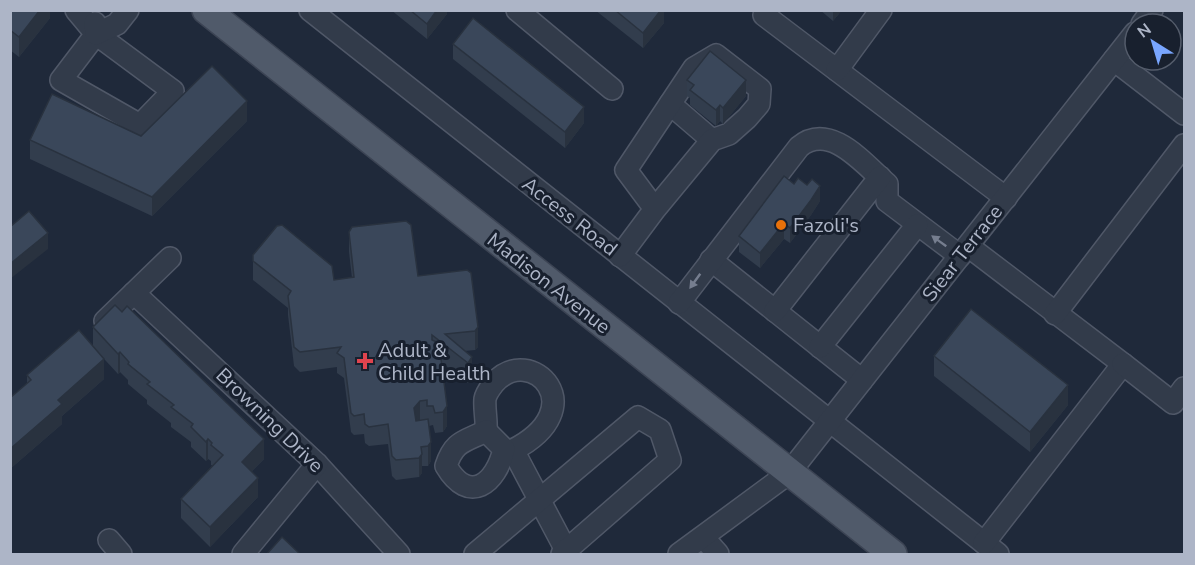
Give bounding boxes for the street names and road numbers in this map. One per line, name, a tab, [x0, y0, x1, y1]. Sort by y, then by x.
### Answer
street label: Access Road	[516, 171, 623, 262]
street label: Siear Terrace	[916, 199, 1009, 307]
street label: Madison Avenue	[482, 227, 616, 340]
street label: Browning Drive	[210, 362, 329, 479]

